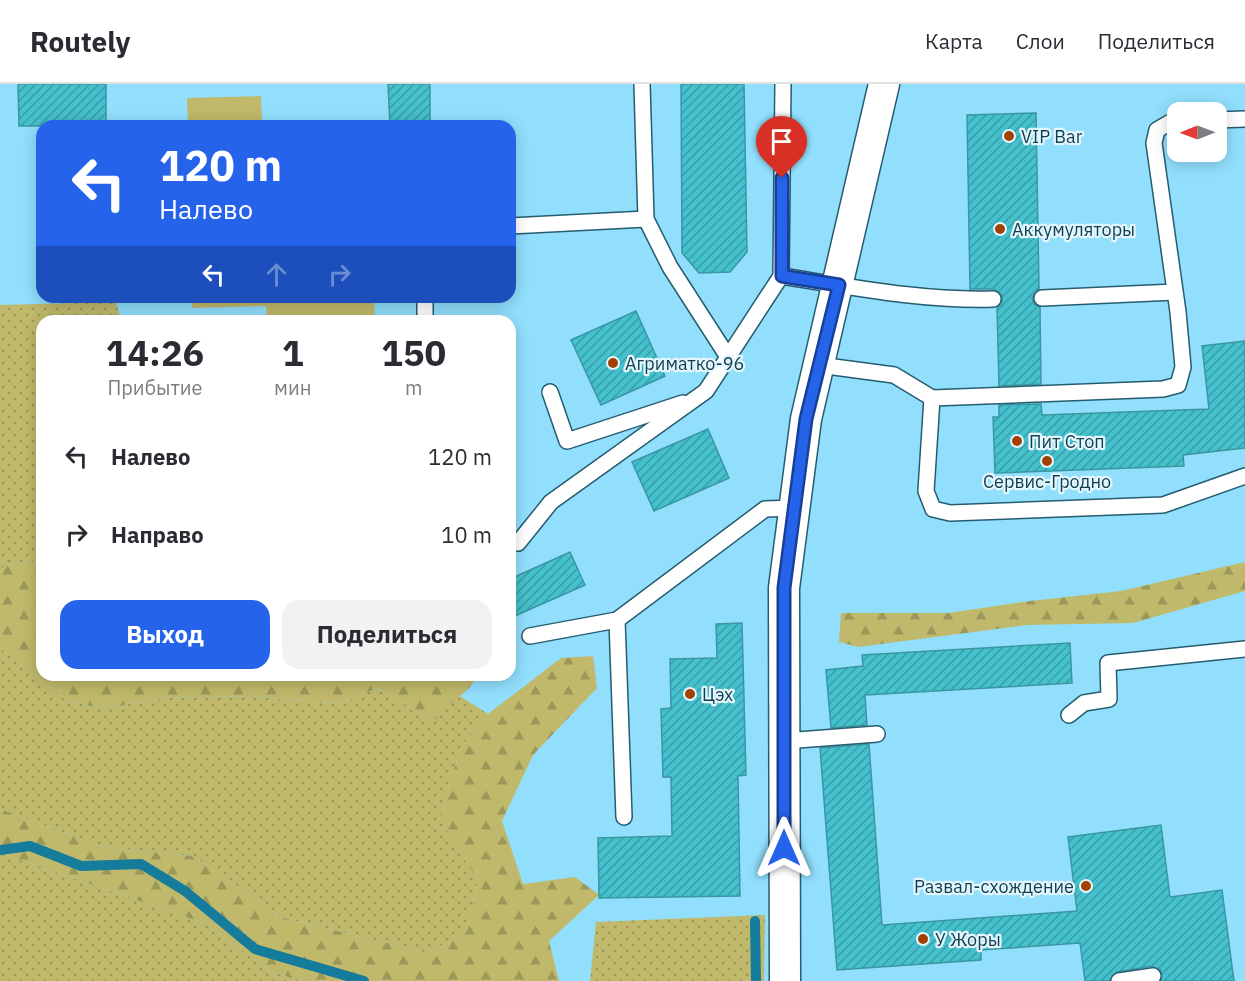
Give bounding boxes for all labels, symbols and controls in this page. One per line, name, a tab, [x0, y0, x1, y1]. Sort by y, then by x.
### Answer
text: Routely	[30, 23, 131, 60]
text: Карта	[925, 27, 983, 55]
text: Слои	[1016, 27, 1065, 55]
text: Поделиться	[1098, 27, 1215, 55]
north arrow	[1167, 102, 1227, 162]
map controls	[1167, 102, 1227, 162]
pin	[756, 116, 807, 178]
icon: arrive	[765, 125, 798, 158]
place label: VIP Bar	[1021, 125, 1083, 148]
marker: VIP Bar	[1002, 129, 1016, 143]
text: 120 m	[159, 138, 282, 193]
icon: left	[60, 144, 138, 222]
text: Налево	[159, 191, 253, 226]
place label: Аккумуляторы	[1012, 218, 1135, 241]
marker: Аккумуляторы	[993, 222, 1007, 236]
icon: left	[197, 258, 230, 291]
icon: ahead	[260, 258, 293, 291]
icon: right	[323, 258, 356, 291]
text: 14:26	[106, 329, 204, 376]
text: 1	[282, 329, 304, 376]
text: 150	[381, 329, 446, 376]
place label: Агриматко-96	[625, 352, 744, 375]
marker: Агриматко-96	[606, 356, 620, 370]
text: Прибытие	[107, 374, 203, 401]
text: мин	[274, 374, 311, 401]
text: m	[405, 374, 422, 401]
place label: Пит Стоп	[1029, 430, 1105, 453]
marker: Пит Стоп	[1010, 434, 1024, 448]
icon: left	[60, 440, 93, 473]
text: Налево	[111, 442, 190, 471]
text: 120 m	[428, 442, 492, 471]
marker: Сервис-Гродно	[1040, 454, 1054, 468]
place label: Сервис-Гродно	[983, 470, 1111, 493]
icon: right	[60, 518, 93, 551]
text: Направо	[111, 520, 204, 549]
text: 10 m	[441, 520, 492, 549]
button: Выход	[60, 600, 270, 669]
button: Поделиться	[282, 600, 492, 669]
place label: Цэх	[702, 683, 733, 706]
marker: Цэх	[683, 687, 697, 701]
position arrow	[752, 816, 816, 880]
place label: Развал-схождение	[914, 875, 1074, 898]
marker: Развал-схождение	[1079, 879, 1093, 893]
place label: У Жоры	[935, 928, 1001, 951]
marker: У Жоры	[916, 932, 930, 946]

